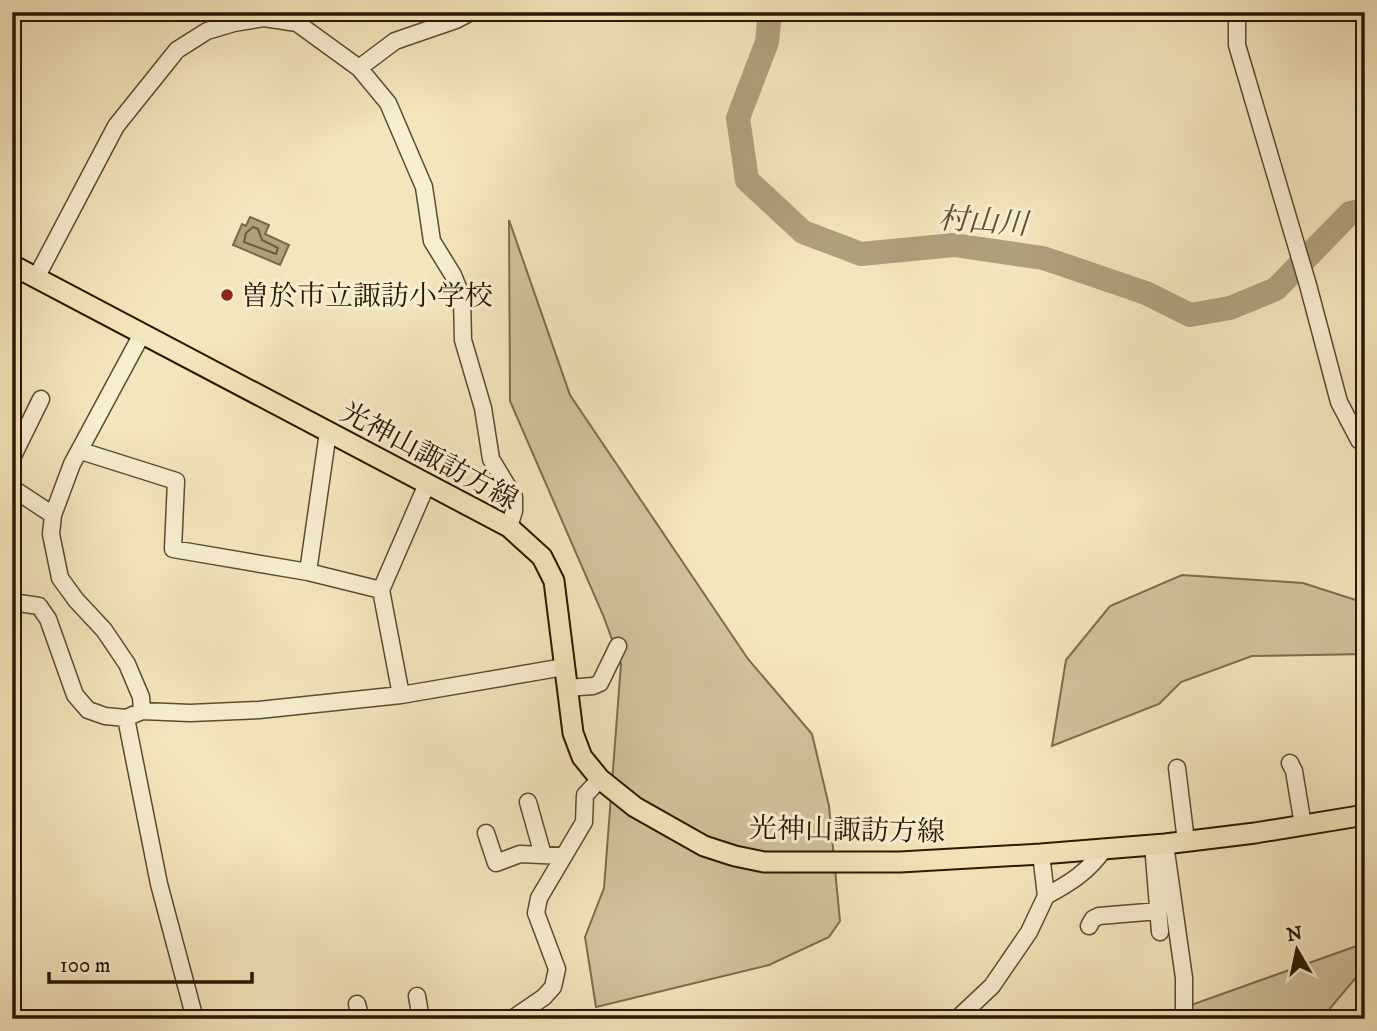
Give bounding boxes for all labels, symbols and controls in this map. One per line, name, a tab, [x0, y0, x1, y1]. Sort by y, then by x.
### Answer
water label: 村山川	[937, 201, 1032, 244]
place label: 曽於市立諏訪小学校	[241, 279, 493, 314]
marker: 曽於市立諏訪小学校	[219, 287, 235, 303]
street label: 光神山諏訪方線	[335, 395, 524, 518]
street label: 光神山諏訪方線	[749, 811, 945, 850]
north arrow	[1262, 916, 1332, 986]
text: N	[1285, 922, 1304, 947]
scale bar	[49, 940, 252, 984]
text: 100 m	[60, 953, 111, 979]

